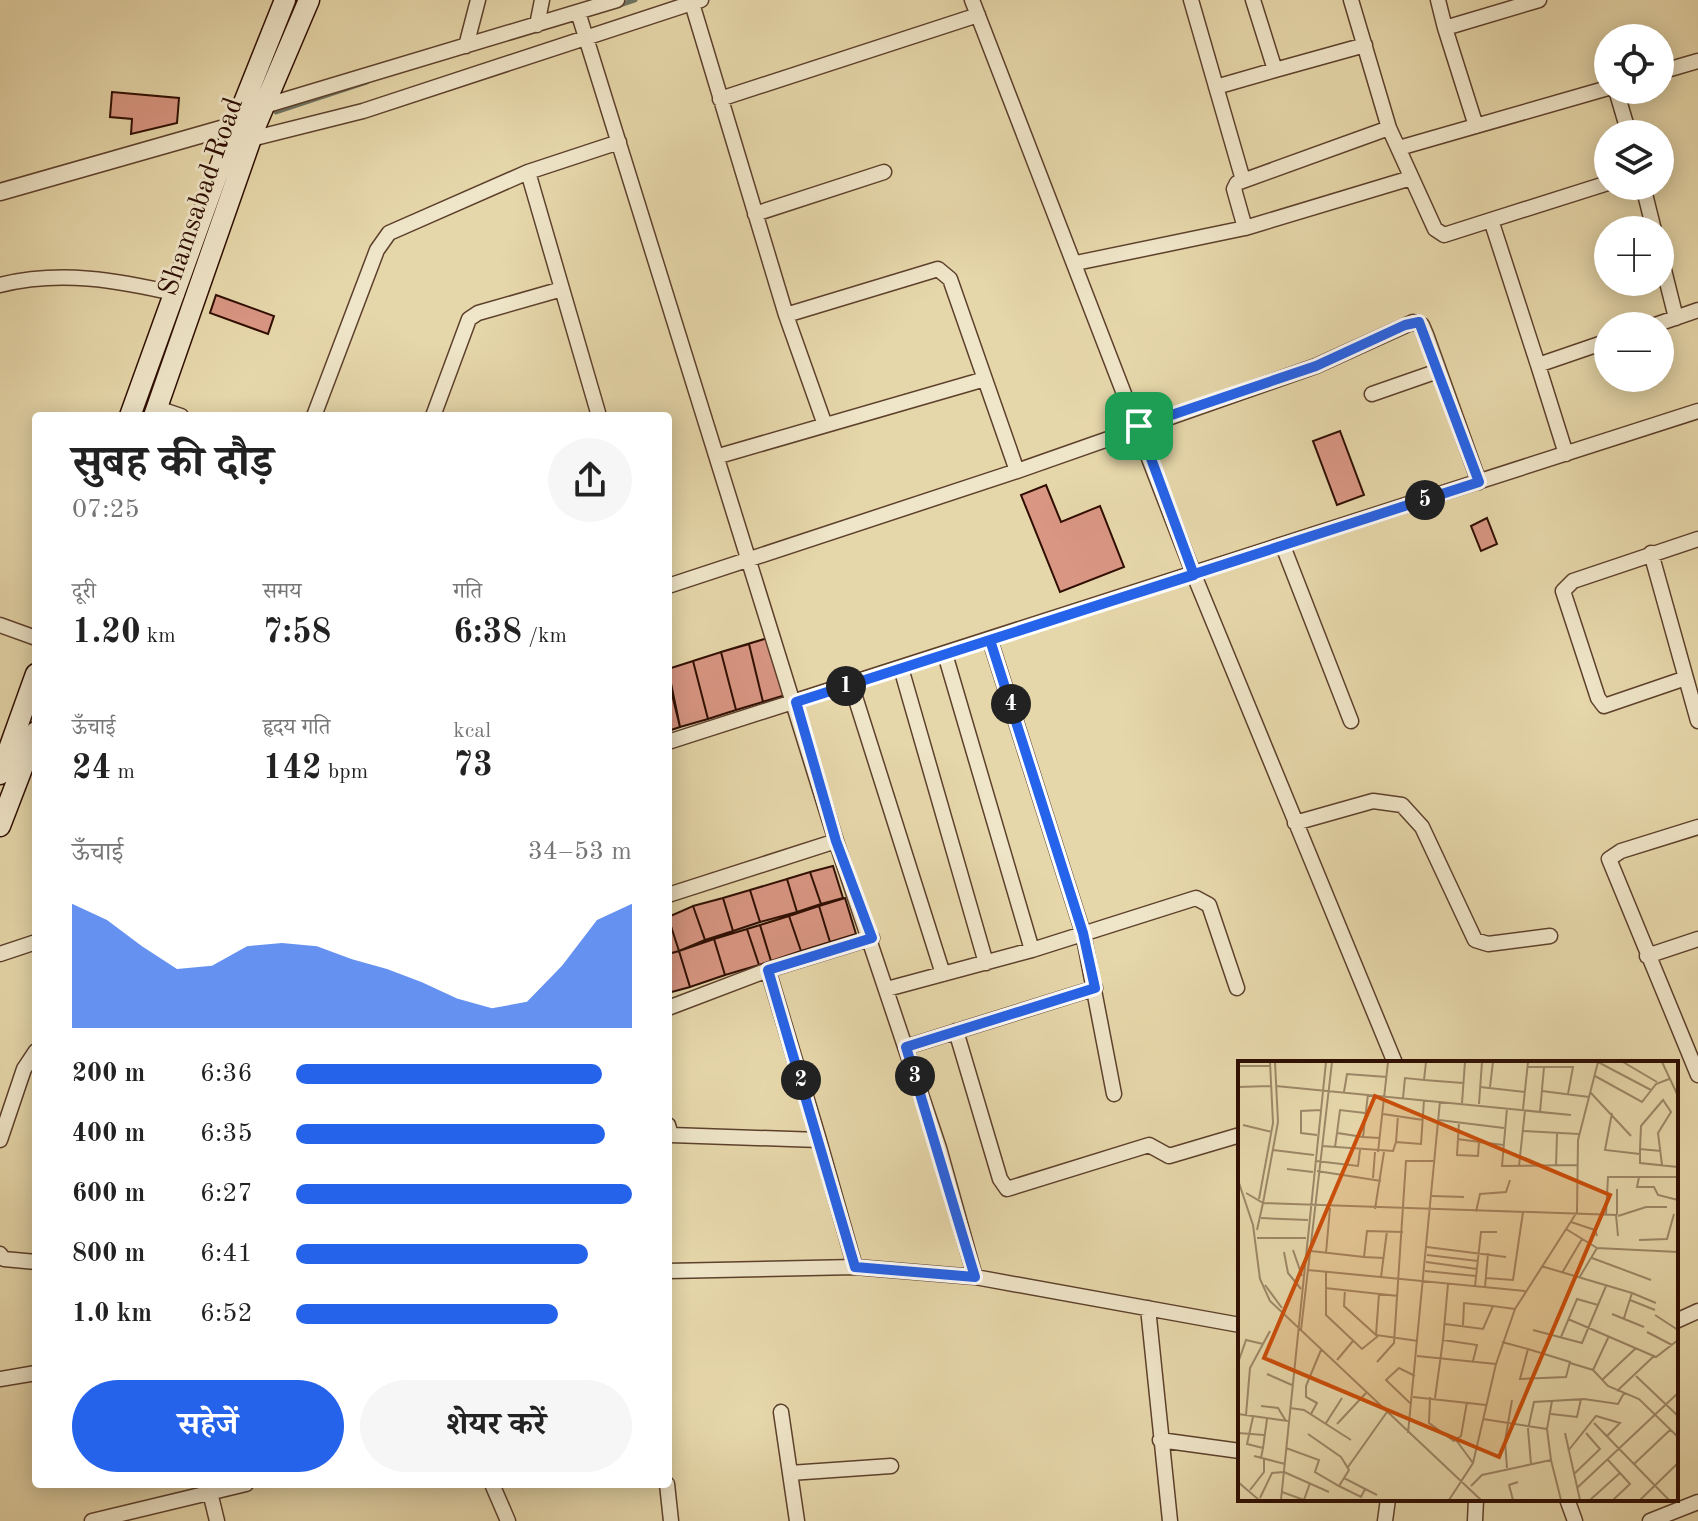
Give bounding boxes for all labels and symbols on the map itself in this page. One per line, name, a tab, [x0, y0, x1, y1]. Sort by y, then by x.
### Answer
street label: Shamsabad Road	[155, 94, 249, 300]
pin	[1105, 392, 1173, 460]
pin: 5	[1405, 480, 1445, 520]
pin: 1	[826, 666, 866, 706]
pin: 4	[991, 684, 1031, 724]
pin: 3	[895, 1056, 935, 1096]
pin: 2	[781, 1060, 821, 1100]
inset map	[1238, 1061, 1678, 1501]

